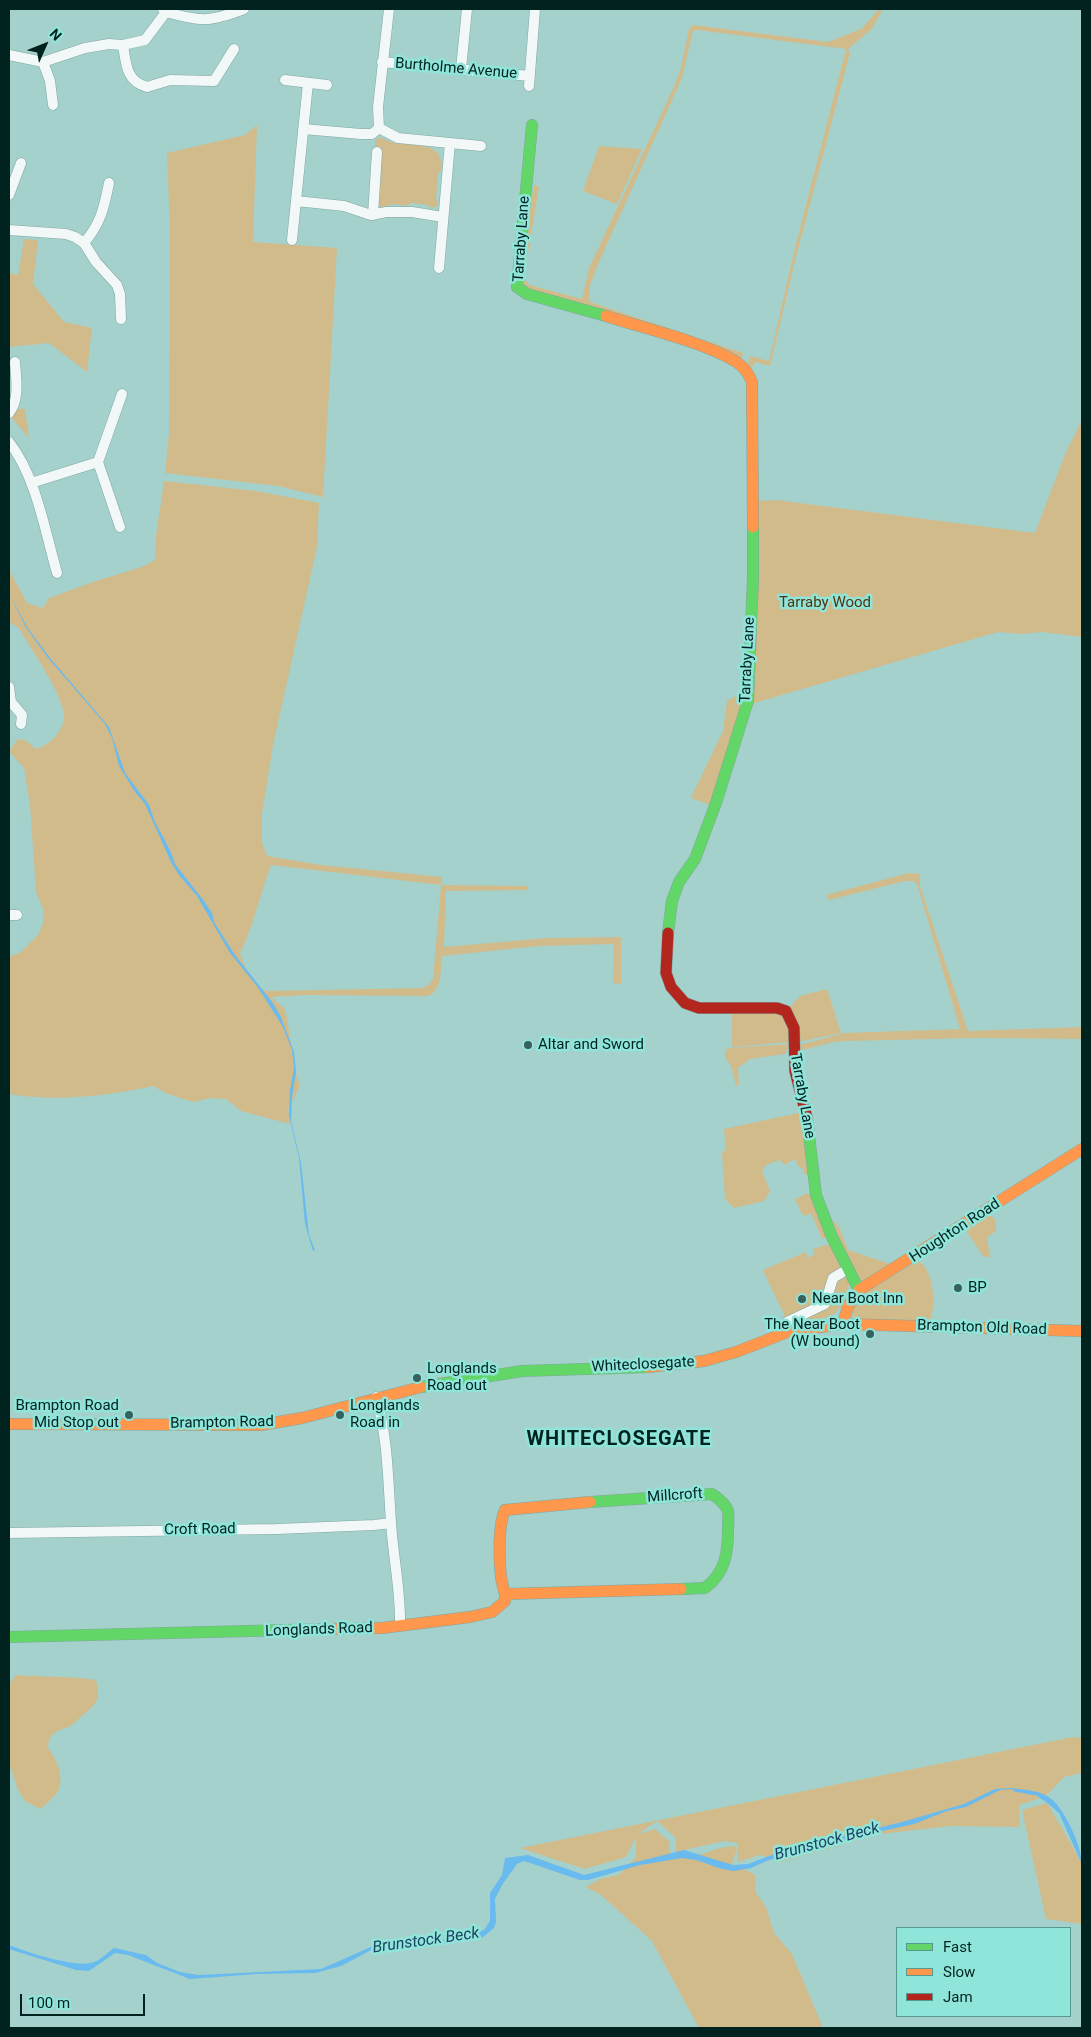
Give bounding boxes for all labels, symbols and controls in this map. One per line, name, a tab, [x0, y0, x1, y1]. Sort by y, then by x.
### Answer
north arrow	[20, 20, 70, 70]
text: N	[47, 25, 65, 44]
street label: Burtholme Avenue	[394, 55, 518, 83]
street label: Tarraby Lane	[510, 196, 534, 282]
park label: Tarraby Wood	[779, 594, 871, 612]
street label: Tarraby Lane	[737, 617, 759, 703]
place label: Altar and Sword	[538, 1036, 644, 1054]
marker: Altar and Sword	[522, 1039, 534, 1051]
street label: Tarraby Lane	[786, 1052, 818, 1140]
street label: Houghton Road	[907, 1195, 1003, 1267]
place label: BP	[968, 1279, 987, 1297]
marker: BP	[952, 1282, 964, 1294]
place label: Near Boot Inn	[812, 1290, 903, 1308]
marker: Near Boot Inn	[796, 1293, 808, 1305]
place label: The Near Boot (W bound)	[764, 1316, 860, 1351]
street label: Brampton Old Road	[917, 1317, 1047, 1339]
marker: The Near Boot (W bound)	[864, 1328, 876, 1340]
street label: Whiteclosegate	[591, 1353, 695, 1377]
place label: Longlands Road out	[427, 1360, 497, 1395]
marker: Longlands Road out	[411, 1372, 423, 1384]
place label: Brampton Road Mid Stop out	[15, 1397, 119, 1432]
place label: Longlands Road in	[350, 1397, 420, 1432]
marker: Brampton Road Mid Stop out	[123, 1409, 135, 1421]
marker: Longlands Road in	[334, 1409, 346, 1421]
street label: Brampton Road	[170, 1413, 274, 1433]
district label: WHITECLOSEGATE	[525, 1428, 713, 1452]
street label: Millcroft	[647, 1485, 703, 1507]
street label: Croft Road	[164, 1520, 236, 1540]
street label: Longlands Road	[265, 1619, 373, 1641]
water label: Brunstock Beck	[773, 1819, 881, 1865]
water label: Brunstock Beck	[371, 1924, 481, 1958]
legend	[896, 1927, 1071, 2017]
text: Fast	[943, 1938, 972, 1956]
text: Slow	[943, 1963, 975, 1981]
scale bar	[22, 1984, 148, 2016]
text: Jam	[943, 1988, 973, 2006]
text: 100 m	[28, 1994, 70, 2012]

